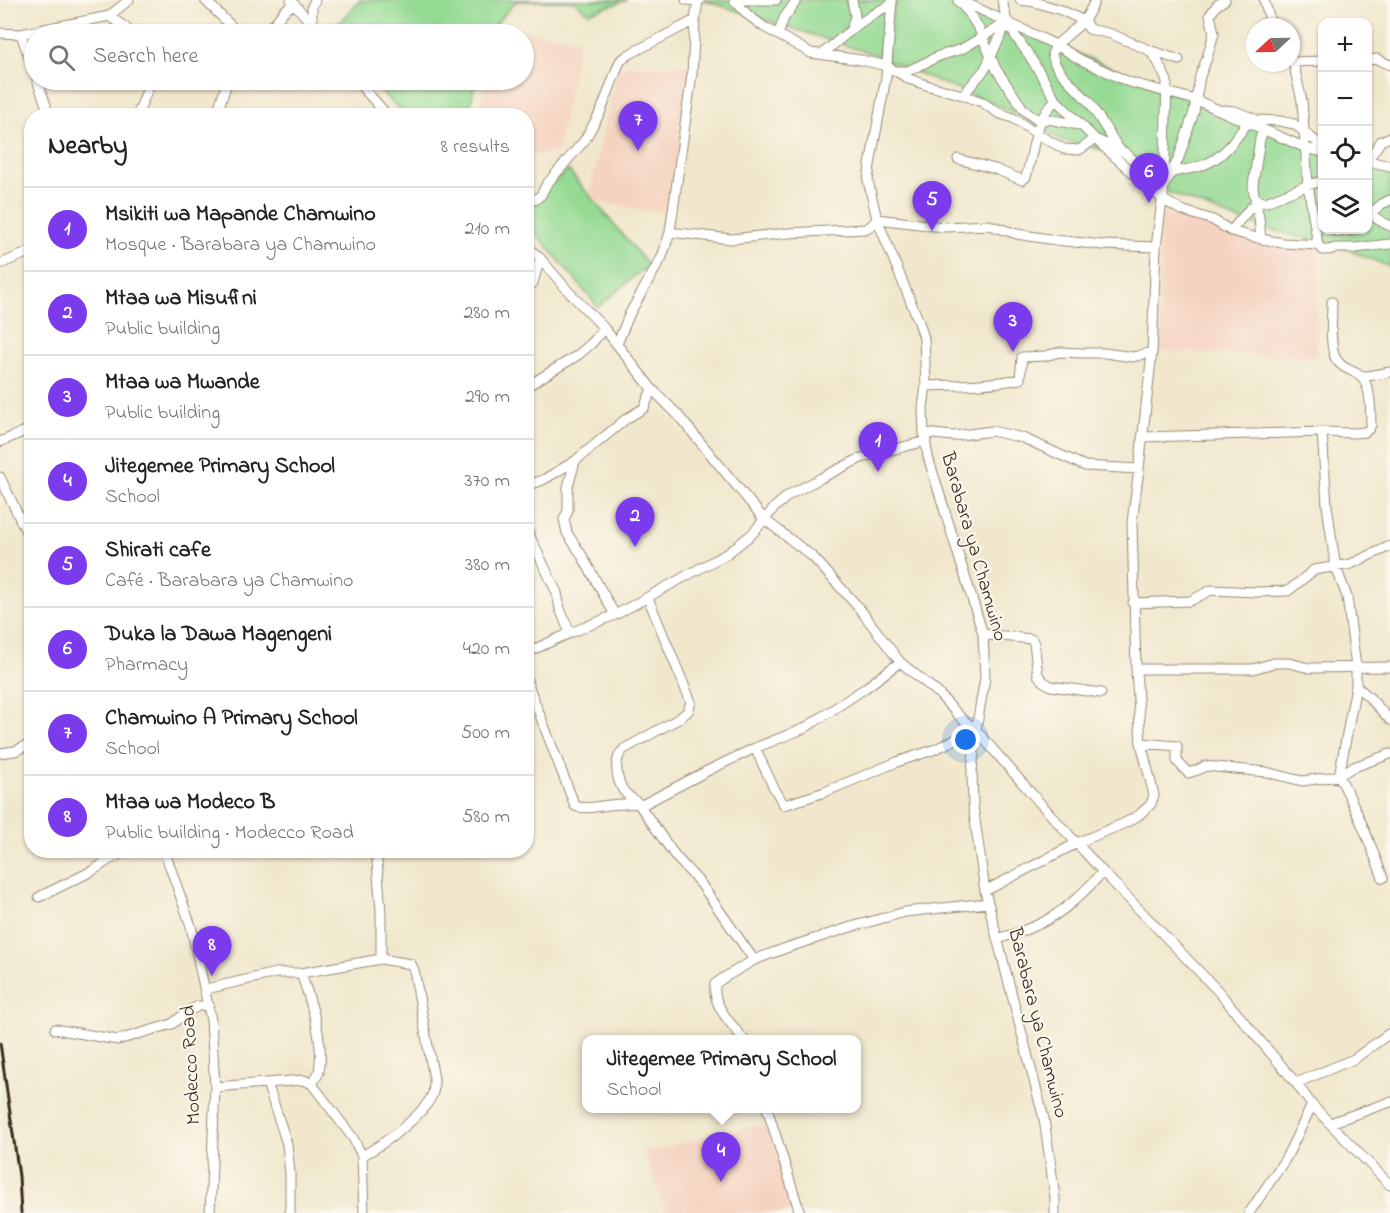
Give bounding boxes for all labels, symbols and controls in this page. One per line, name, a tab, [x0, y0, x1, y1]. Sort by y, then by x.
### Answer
north arrow	[1246, 18, 1300, 72]
map controls	[1318, 18, 1372, 234]
button: +	[1318, 18, 1372, 72]
search box	[24, 24, 534, 90]
icon: search	[45, 41, 78, 74]
text: Search here	[93, 41, 198, 73]
button: −	[1318, 72, 1372, 126]
pin: 7	[618, 102, 658, 151]
button: locate	[1318, 126, 1372, 180]
text: Nearby	[48, 128, 127, 166]
text: 8 results	[441, 133, 510, 162]
pin: 6	[1130, 154, 1168, 203]
button: layers	[1318, 180, 1372, 234]
pin: 5	[912, 182, 952, 231]
text: Msikiti wa Mapande Chamwino	[105, 199, 376, 231]
text: 1	[64, 215, 71, 244]
text: 210 m	[465, 215, 510, 244]
text: Mosque · Barabara ya Chamwino	[105, 231, 376, 260]
text: Mtaa wa Misufini	[105, 283, 257, 315]
text: 2	[63, 299, 72, 328]
text: 280 m	[463, 299, 510, 328]
pin: 3	[994, 302, 1032, 352]
text: Public building	[105, 315, 220, 344]
text: Mtaa wa Mwande	[105, 367, 260, 399]
text: 3	[63, 383, 72, 412]
text: 290 m	[465, 383, 510, 412]
text: Public building	[105, 399, 220, 428]
pin: 1	[858, 422, 898, 472]
street label: Barabara ya Chamwino	[932, 448, 1014, 645]
text: Jitegemee Primary School	[105, 451, 335, 483]
text: 4	[63, 467, 72, 496]
text: 370 m	[464, 467, 510, 496]
text: School	[105, 483, 160, 512]
pin: 2	[616, 498, 654, 547]
text: Shirati cafe	[105, 535, 211, 567]
text: 5	[62, 551, 73, 580]
text: 380 m	[465, 551, 510, 580]
text: Café · Barabara ya Chamwino	[105, 567, 353, 596]
text: Duka la Dawa Magengeni	[105, 619, 332, 651]
text: 6	[63, 635, 72, 664]
text: 420 m	[463, 635, 510, 664]
text: Pharmacy	[105, 651, 188, 680]
text: Chamwino A Primary School	[105, 703, 358, 735]
text: 7	[63, 719, 72, 748]
text: 500 m	[461, 719, 510, 748]
your location	[951, 725, 980, 754]
text: School	[105, 735, 160, 764]
text: Mtaa wa Modeco B	[105, 787, 275, 819]
text: 8	[64, 803, 71, 832]
text: 580 m	[462, 803, 510, 832]
text: Public building · Modecco Road	[105, 819, 354, 848]
street label: Barabara ya Chamwino	[999, 924, 1075, 1121]
pin: 8	[192, 926, 232, 976]
street label: Modecco Road	[174, 1005, 210, 1125]
popup	[582, 1035, 861, 1113]
text: Jitegemee Primary School	[607, 1044, 836, 1076]
text: School	[607, 1076, 661, 1105]
pin: 4	[702, 1132, 740, 1182]

